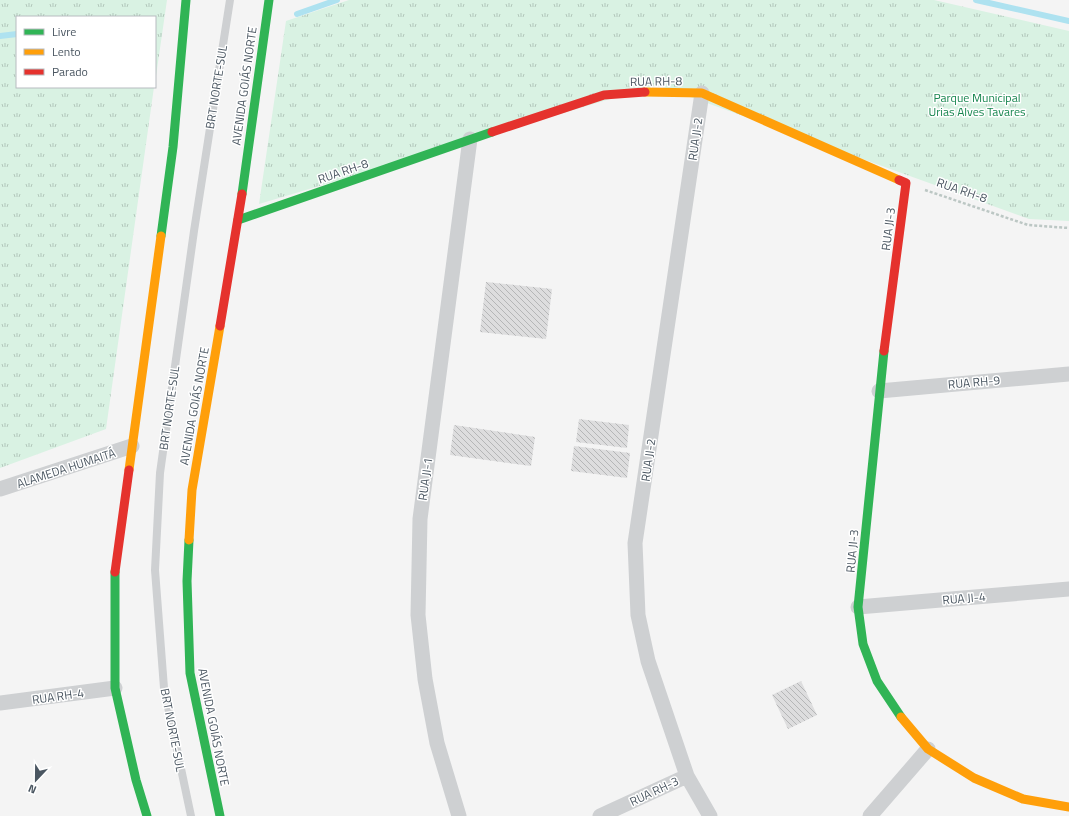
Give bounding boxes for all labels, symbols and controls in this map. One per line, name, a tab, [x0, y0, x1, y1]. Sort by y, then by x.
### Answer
legend	[16, 16, 156, 88]
text: Livre	[52, 22, 76, 41]
street label: AVENIDA GOIÁS NORTE	[226, 25, 262, 147]
text: Lento	[52, 42, 81, 61]
street label: BRT NORTE-SUL	[200, 44, 232, 130]
text: Parado	[52, 62, 88, 81]
street label: RUA RH-8	[630, 71, 683, 91]
park label: Parque Municipal Urias Alves Tavares	[928, 88, 1026, 121]
street label: RUA JI-2	[683, 116, 707, 162]
street label: RUA RH-8	[315, 153, 371, 188]
street label: RUA RH-8	[934, 173, 990, 208]
street label: RUA JI-3	[876, 206, 900, 252]
street label: AVENIDA GOIÁS NORTE	[174, 345, 214, 467]
street label: BRT NORTE-SUL	[154, 365, 184, 451]
street label: RUA RH-9	[947, 370, 1001, 394]
street label: RUA JI-2	[636, 437, 660, 483]
street label: ALAMEDA HUMAITÁ	[14, 443, 118, 493]
street label: RUA JI-1	[413, 456, 437, 502]
street label: RUA JI-3	[841, 529, 863, 573]
street label: RUA JI-4	[942, 587, 987, 609]
street label: AVENIDA GOIÁS NORTE	[193, 666, 235, 788]
street label: RUA RH-4	[31, 683, 85, 709]
street label: BRT NORTE-SUL	[156, 687, 190, 774]
north arrow	[16, 760, 56, 800]
street label: RUA RH-3	[626, 771, 682, 811]
text: N	[26, 780, 39, 798]

